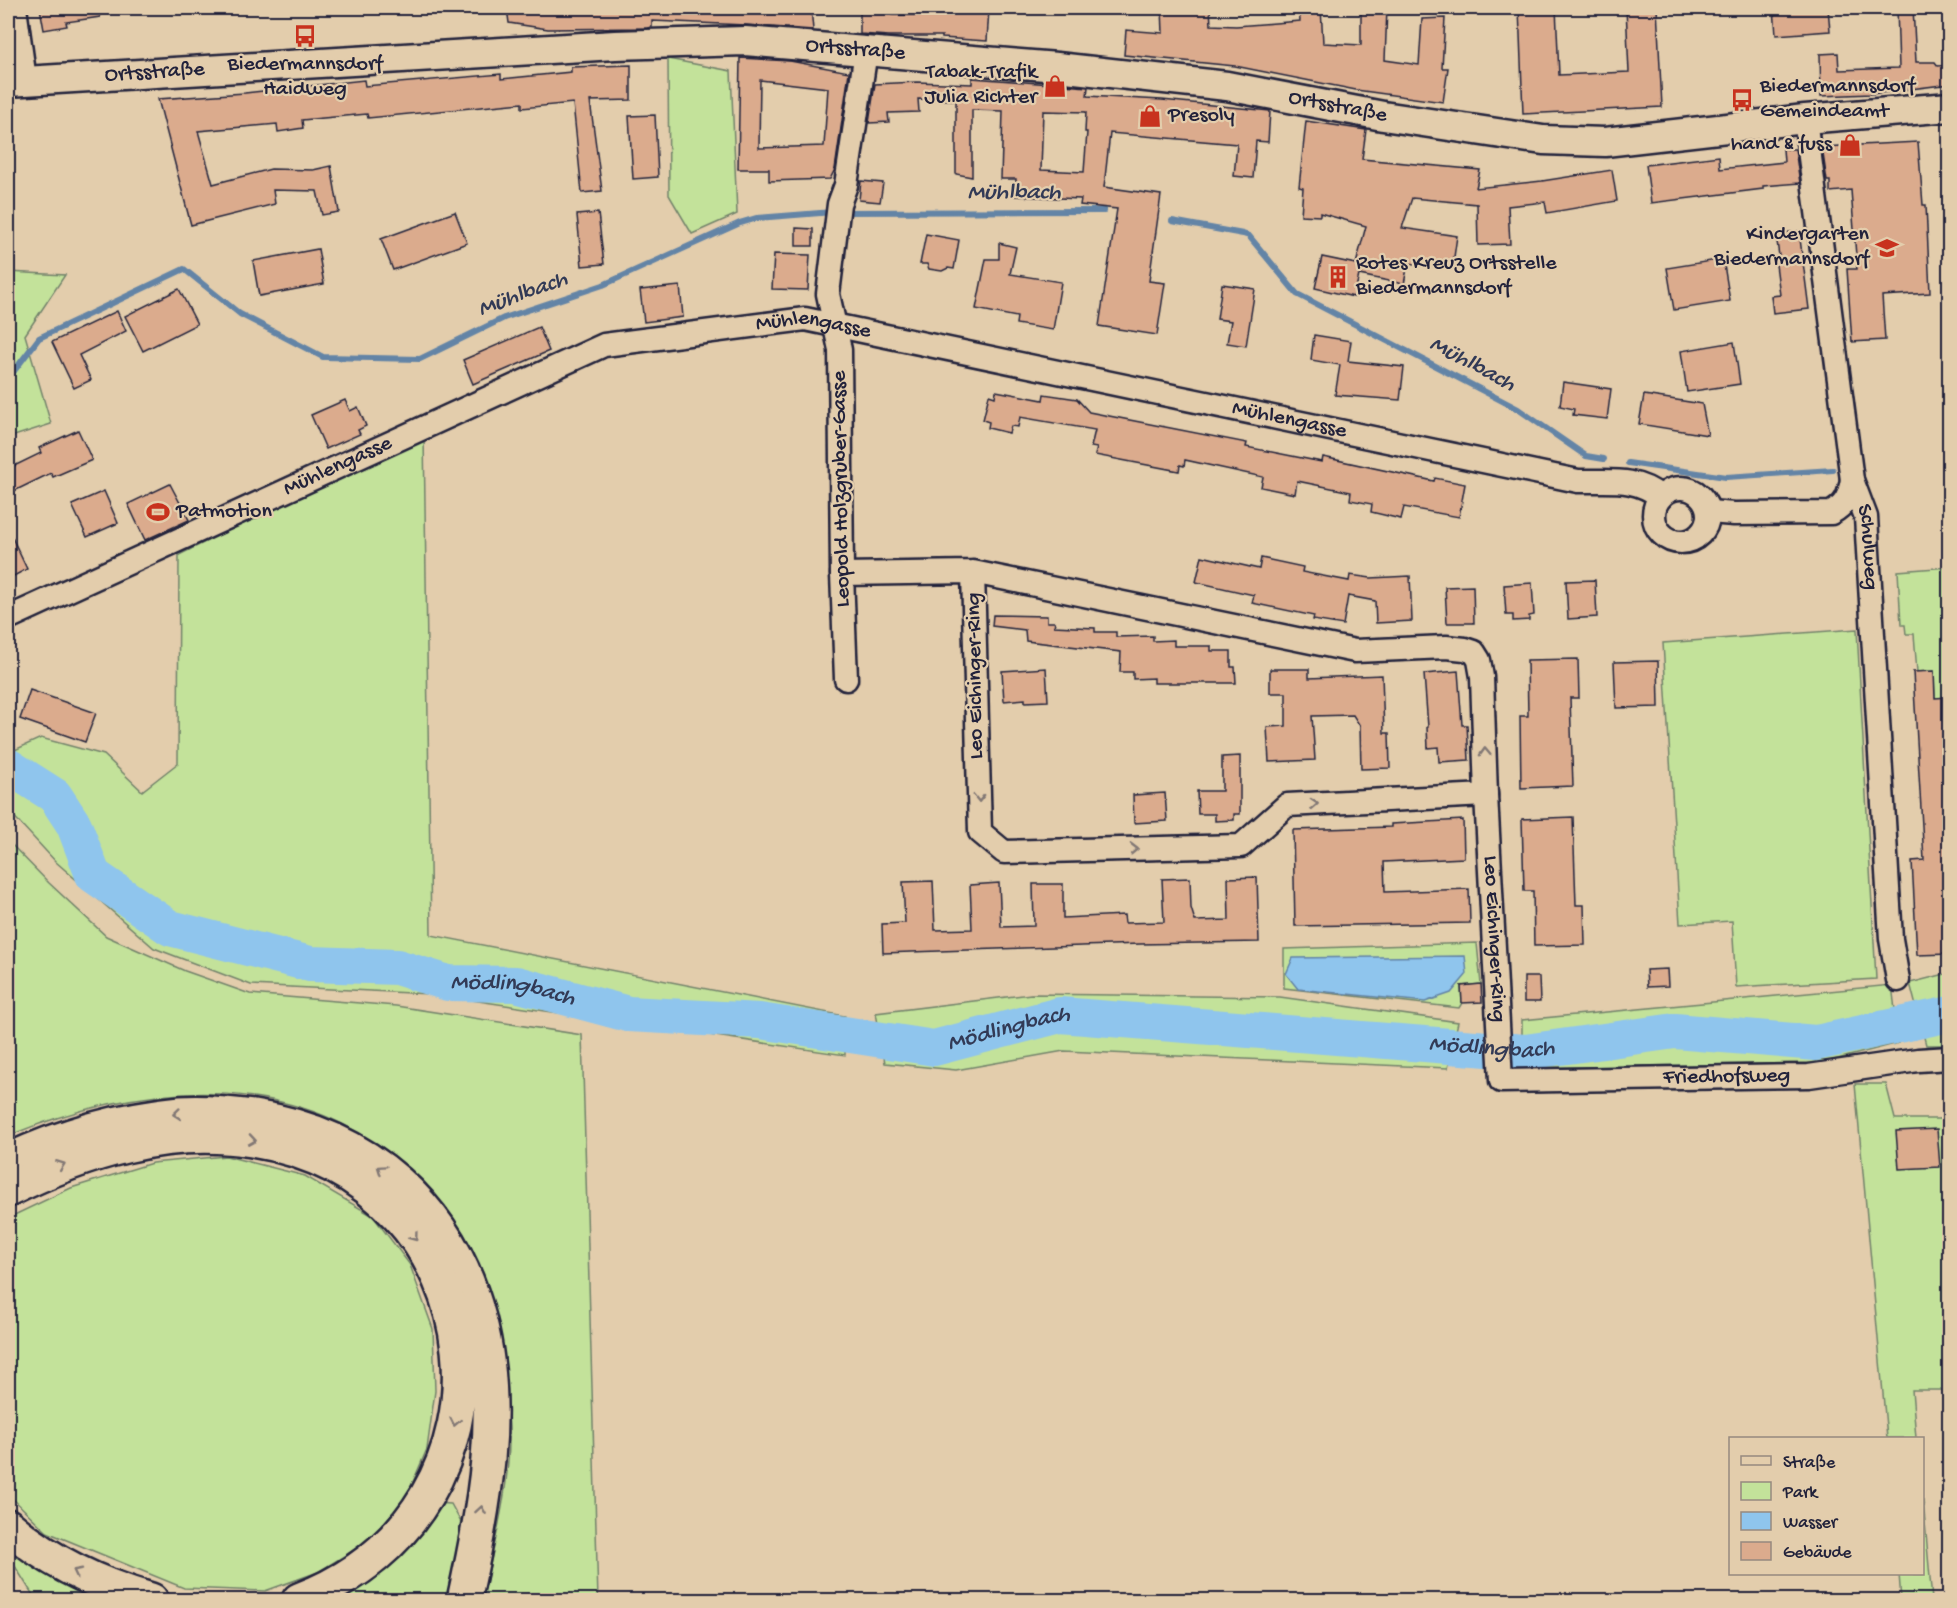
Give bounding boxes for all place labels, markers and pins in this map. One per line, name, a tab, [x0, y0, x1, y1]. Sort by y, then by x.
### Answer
bus stop icon: Biedermannsdorf Haidweg	[292, 23, 318, 49]
place label: Biedermannsdorf Haidweg	[226, 52, 385, 103]
place label: Tabak-Trafik Julia Richter	[924, 60, 1039, 111]
shop icon: Tabak-Trafik Julia Richter	[1042, 73, 1068, 99]
place label: Biedermannsdorf Gemeindeamt	[1759, 74, 1917, 125]
bus stop icon: Biedermannsdorf Gemeindeamt	[1729, 87, 1755, 113]
shop icon: Presoly	[1137, 103, 1163, 129]
place label: Presoly	[1167, 103, 1235, 129]
place label: hand & fuss	[1731, 132, 1833, 158]
shop icon: hand & fuss	[1837, 132, 1863, 158]
place label: Kindergarten Biedermannsdorf	[1713, 222, 1871, 273]
school or university icon: Kindergarten Biedermannsdorf	[1874, 235, 1900, 261]
place label: Rotes Kreuz Ortsstelle Biedermannsdorf	[1355, 251, 1557, 302]
building icon: Rotes Kreuz Ortsstelle Biedermannsdorf	[1325, 264, 1351, 290]
sports icon: Patmotion	[145, 499, 171, 525]
place label: Patmotion	[175, 499, 273, 525]

